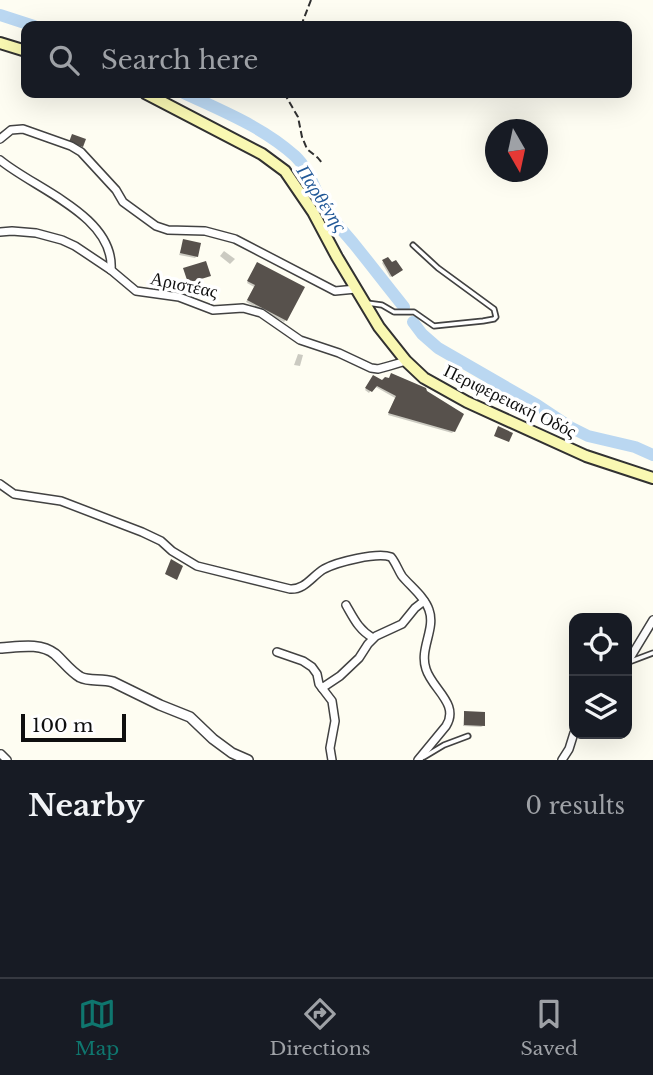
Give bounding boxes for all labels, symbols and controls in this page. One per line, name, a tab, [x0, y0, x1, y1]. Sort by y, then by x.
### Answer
search box	[21, 21, 632, 98]
icon: search	[45, 41, 83, 79]
text: Search here	[101, 44, 258, 76]
north arrow	[485, 119, 548, 182]
water label: Παρθένης	[291, 160, 352, 236]
street label: Αριστέας	[149, 267, 219, 303]
street label: Περιφερειακή Οδός	[440, 359, 580, 443]
map controls	[569, 613, 632, 739]
button: locate	[569, 613, 632, 676]
button: layers	[569, 676, 632, 739]
scale bar	[21, 711, 126, 743]
text: 100 m	[32, 714, 93, 737]
text: Nearby	[28, 787, 144, 824]
text: 0 results	[526, 792, 625, 820]
tab: Map	[75, 995, 119, 1060]
tab: Directions	[269, 995, 370, 1060]
tab: Saved	[521, 995, 578, 1060]

